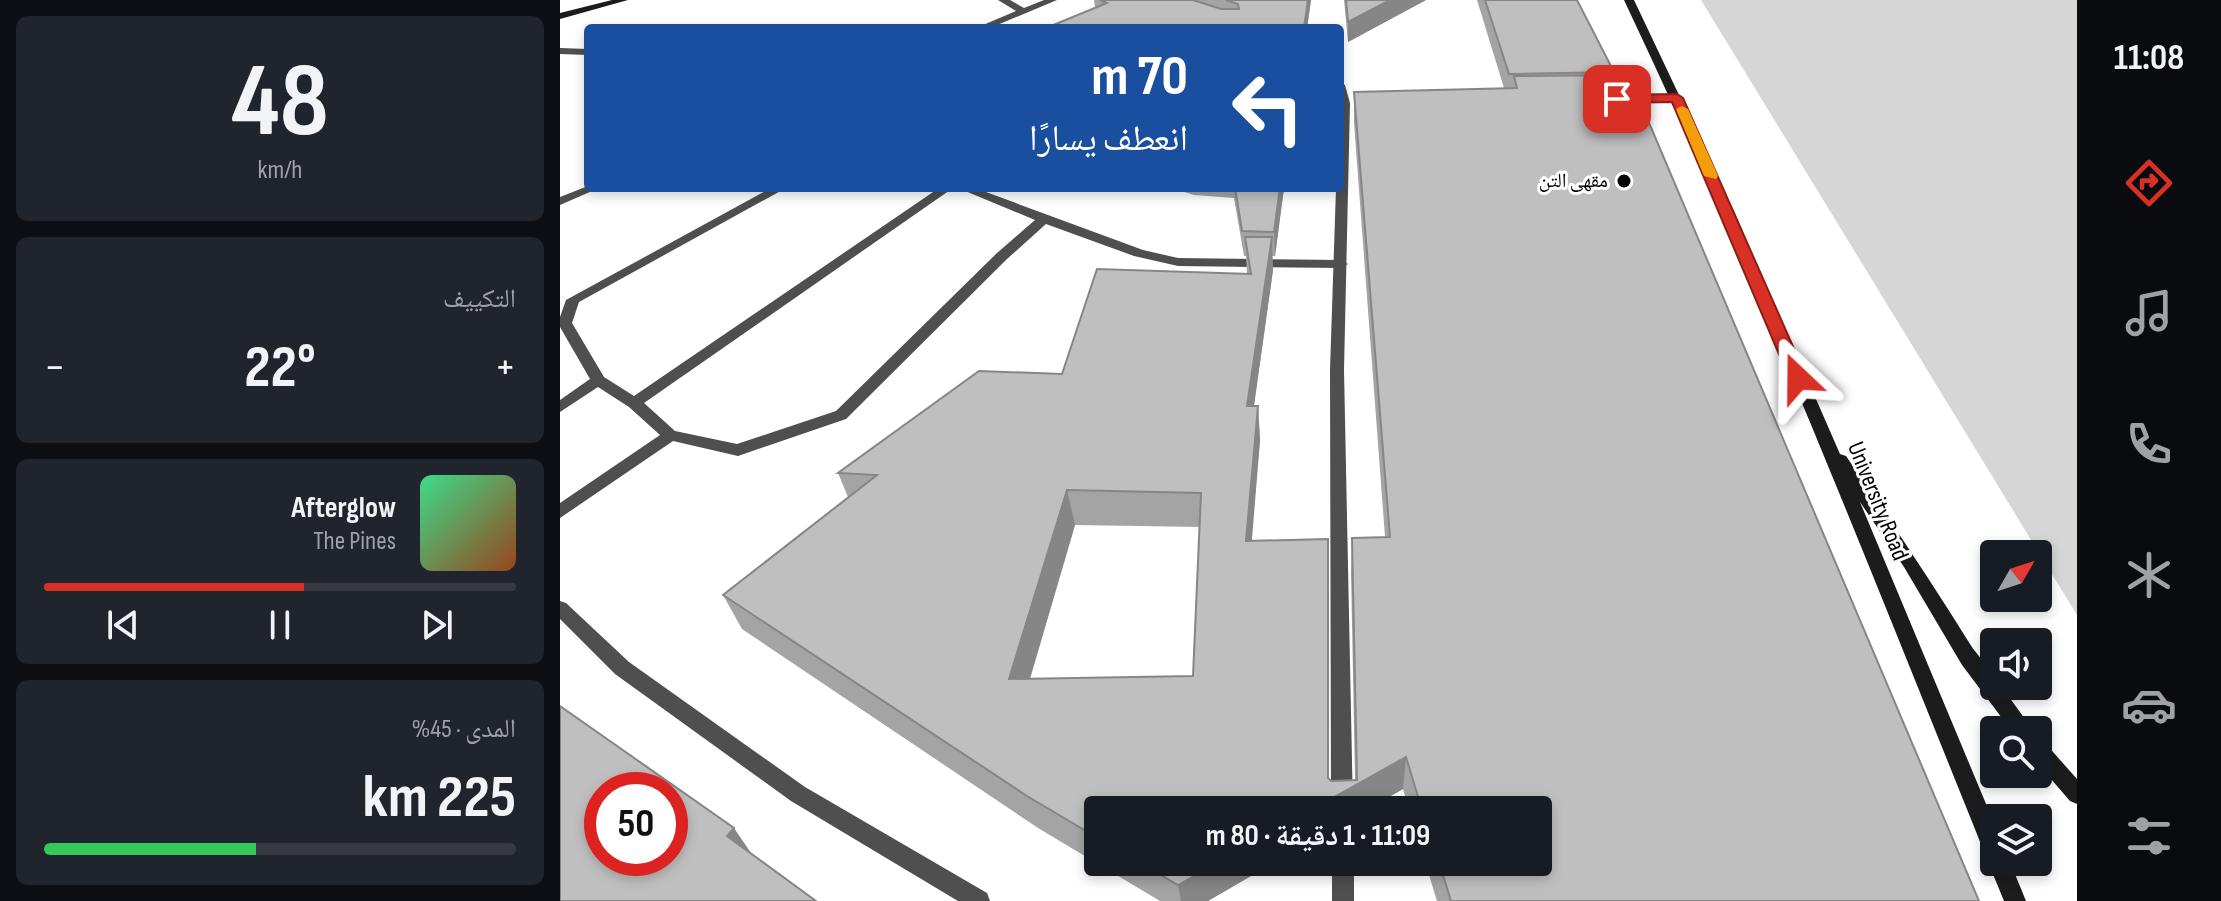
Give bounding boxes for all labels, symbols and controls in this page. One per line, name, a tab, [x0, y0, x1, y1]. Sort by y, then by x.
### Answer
text: 11:08	[2114, 37, 2184, 80]
text: 48	[231, 40, 329, 165]
text: 70 m	[1091, 44, 1188, 111]
icon: left	[1216, 56, 1320, 160]
pin	[1583, 65, 1651, 133]
icon: arrive	[1595, 77, 1639, 121]
text: انعطف يسارًا	[1029, 118, 1188, 161]
text: km/h	[258, 155, 302, 186]
icon: directions	[2121, 155, 2177, 211]
place label: مقهى التن	[1539, 169, 1608, 193]
marker: مقهى التن	[1615, 172, 1633, 190]
text: التكييف	[443, 284, 516, 315]
icon: music	[2121, 285, 2177, 341]
text: 22°	[244, 332, 316, 404]
position arrow	[1756, 336, 1840, 420]
text: −	[44, 341, 66, 394]
text: +	[494, 341, 516, 394]
icon: phone	[2121, 416, 2177, 472]
street label: University Road	[1841, 437, 1915, 565]
text: Afterglow	[291, 490, 396, 526]
text: The Pines	[313, 526, 396, 557]
north arrow	[1980, 540, 2052, 612]
map controls	[1980, 540, 2052, 876]
icon: climate	[2121, 547, 2177, 603]
icon: previous	[101, 603, 145, 647]
icon: pause	[258, 603, 302, 647]
icon: next	[415, 603, 459, 647]
button: sound	[1980, 628, 2052, 700]
icon: car	[2121, 677, 2177, 733]
text: المدى · 45%	[412, 714, 516, 745]
button: search	[1980, 716, 2052, 788]
text: 225 km	[363, 762, 516, 834]
speed limit sign: 50	[584, 772, 688, 876]
button: layers	[1980, 804, 2052, 876]
icon: filters	[2121, 808, 2177, 864]
text: 11:09 · 1 دقيقة · 80 m	[1206, 818, 1430, 854]

